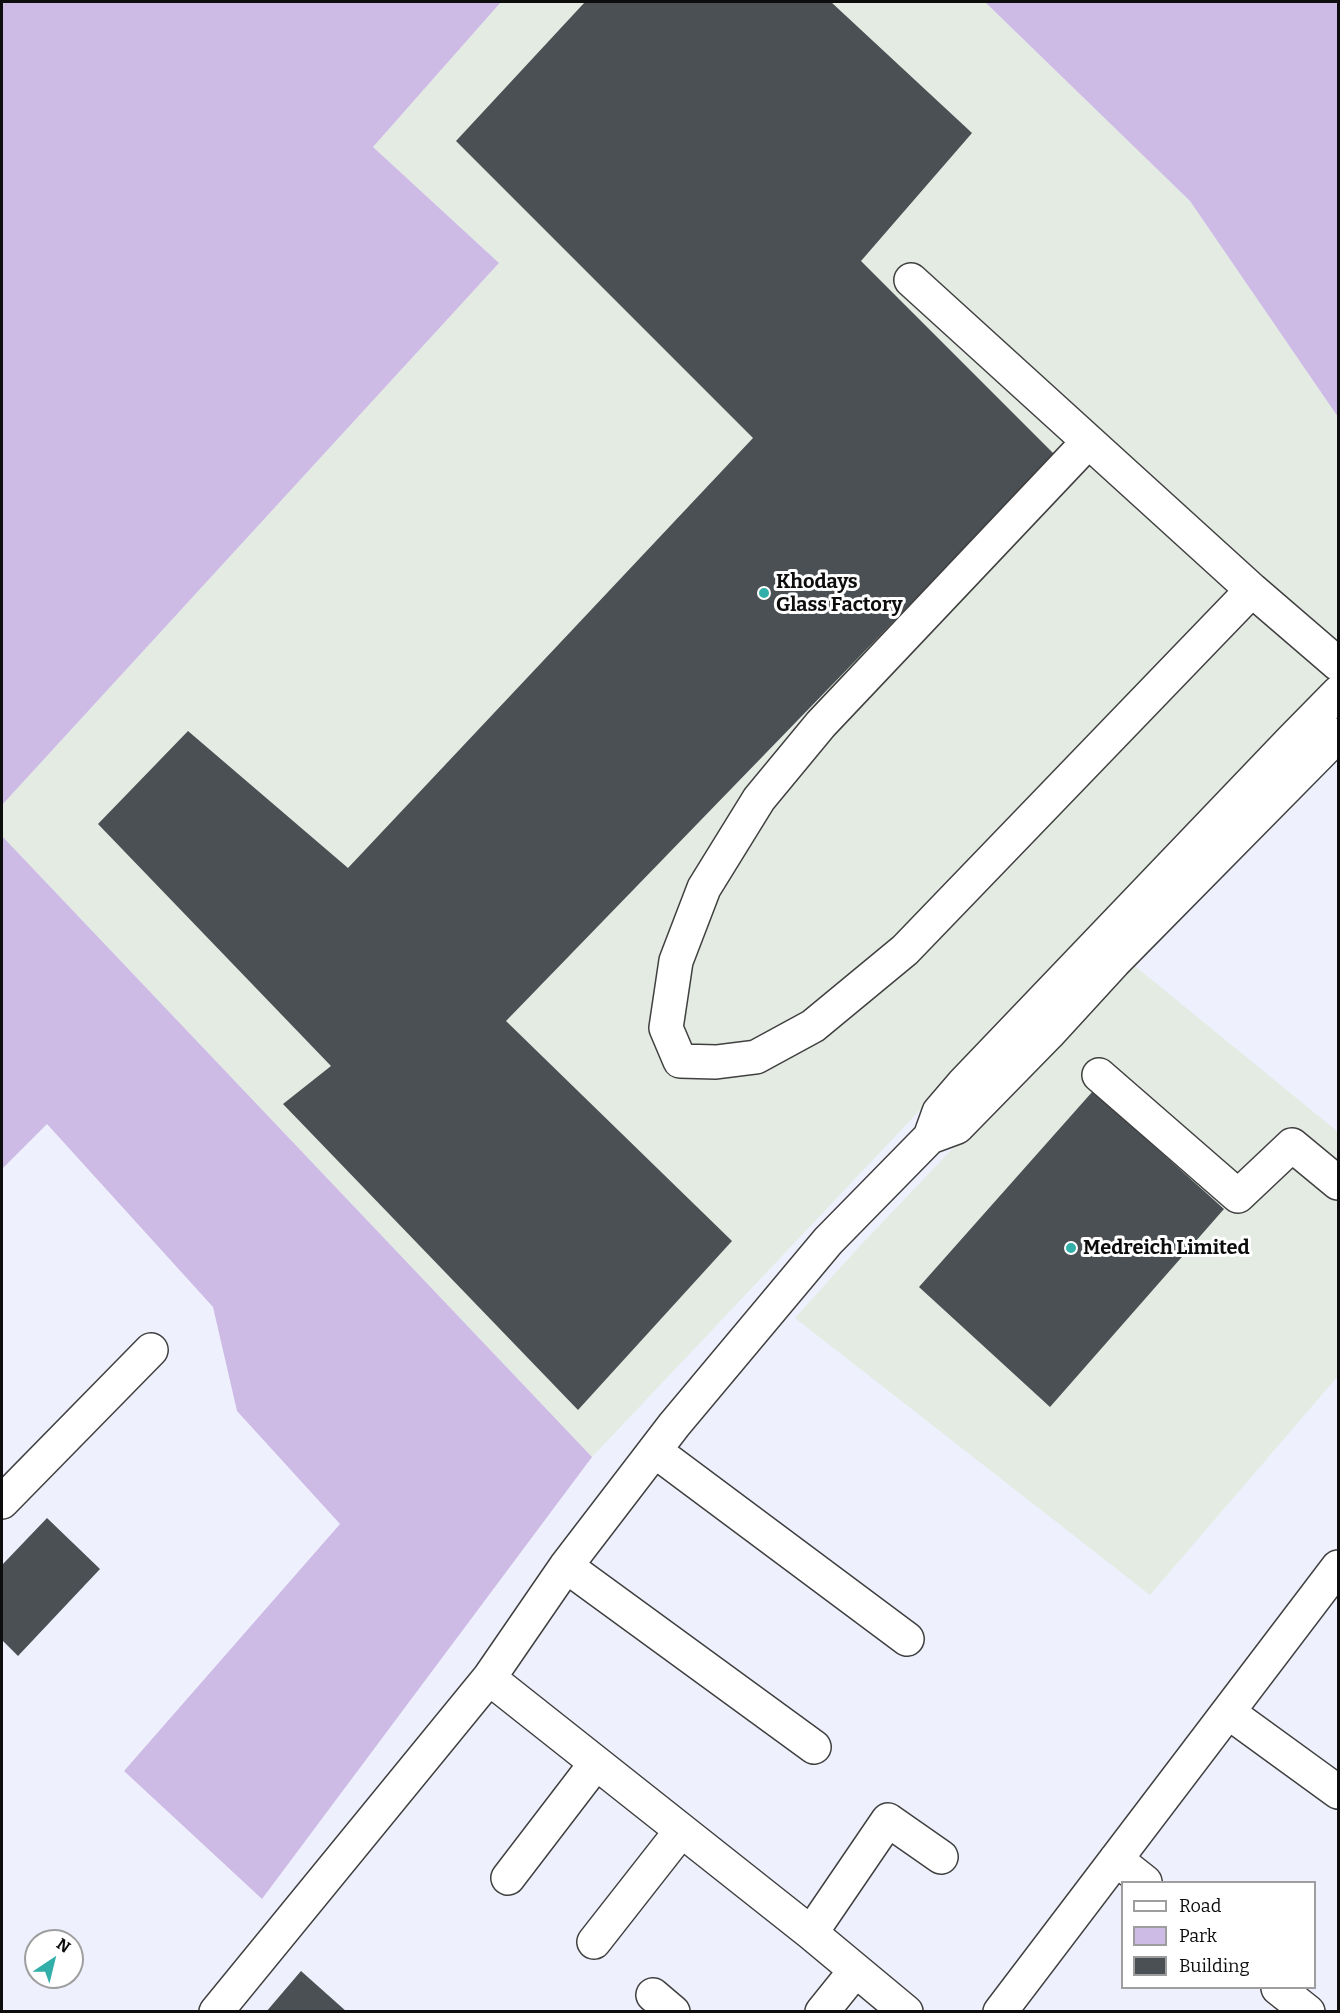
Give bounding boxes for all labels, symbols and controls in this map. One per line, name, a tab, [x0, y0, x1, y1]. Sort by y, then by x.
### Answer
place label: Khodays Glass Factory	[776, 570, 903, 617]
marker: Khodays Glass Factory	[757, 586, 771, 600]
place label: Medreich Limited	[1083, 1236, 1250, 1260]
marker: Medreich Limited	[1064, 1241, 1078, 1255]
legend	[1121, 1881, 1316, 1989]
text: Road	[1179, 1895, 1221, 1917]
text: Park	[1179, 1925, 1217, 1947]
north arrow	[24, 1929, 84, 1989]
text: N	[53, 1934, 74, 1957]
text: Building	[1179, 1955, 1250, 1977]

